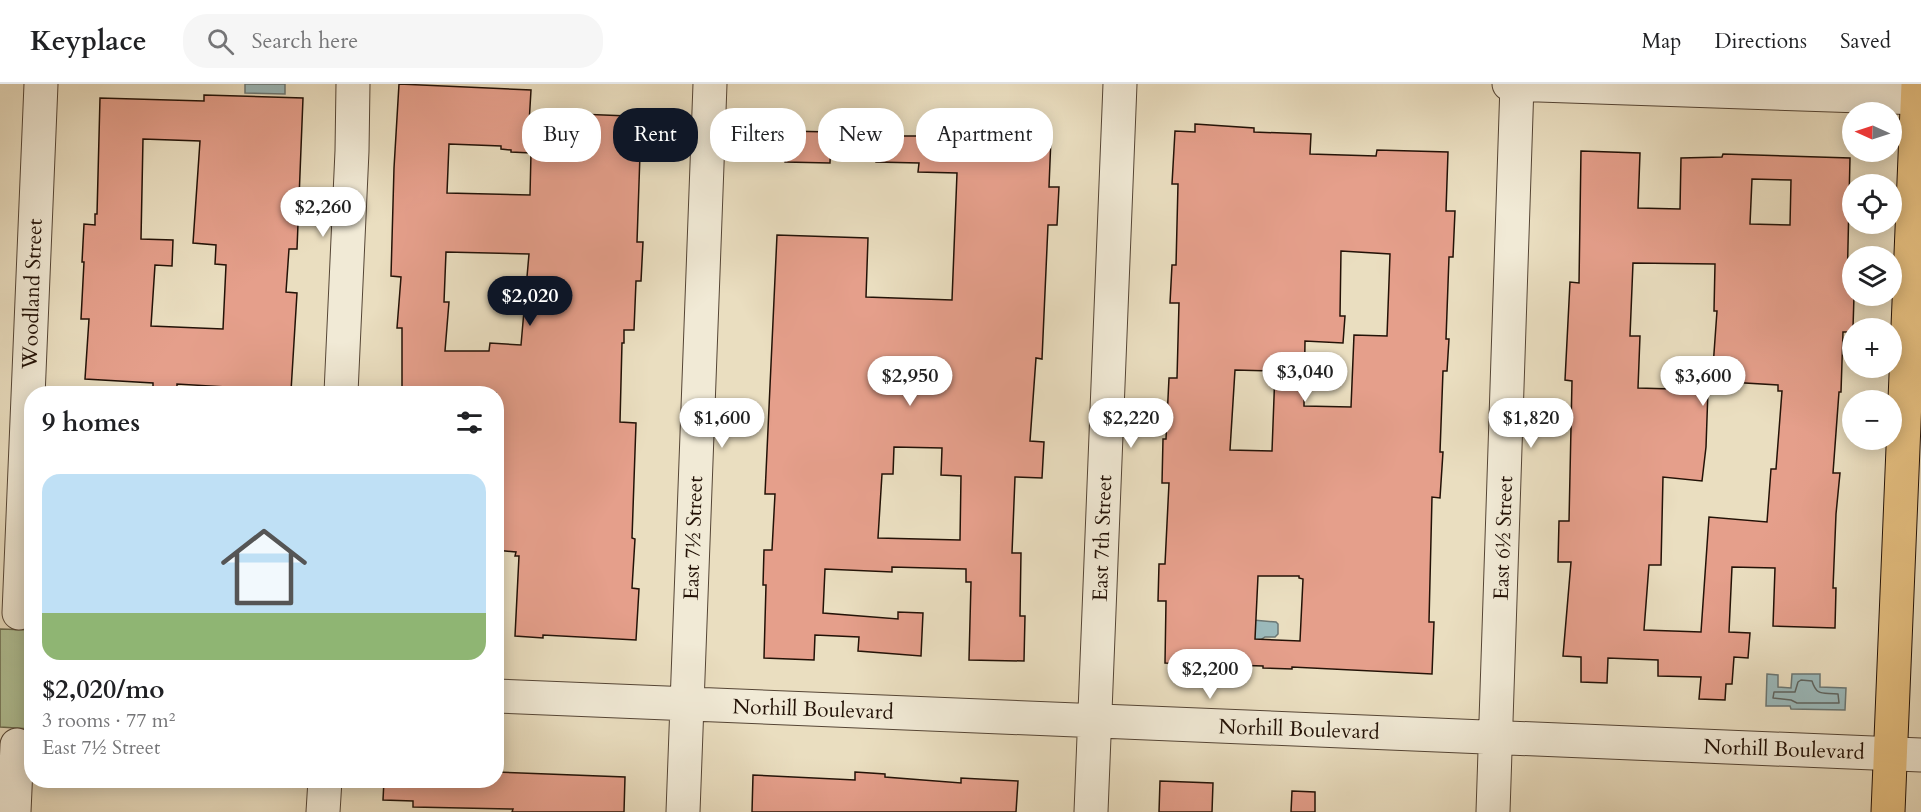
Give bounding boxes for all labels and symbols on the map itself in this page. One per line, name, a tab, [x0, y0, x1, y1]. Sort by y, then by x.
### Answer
north arrow	[1842, 102, 1902, 162]
pin: $2,260	[274, 187, 372, 238]
street label: Woodland Street	[15, 218, 50, 371]
pin: $2,020	[481, 276, 579, 327]
pin: $3,040	[1256, 352, 1354, 403]
pin: $2,950	[861, 356, 959, 407]
pin: $3,600	[1654, 356, 1752, 407]
pin: $1,600	[673, 398, 771, 449]
pin: $2,220	[1082, 398, 1180, 449]
pin: $1,820	[1482, 398, 1580, 449]
street label: East 7th Street	[1086, 474, 1119, 602]
street label: East 7½ Street	[677, 475, 710, 601]
street label: East 6½ Street	[1487, 475, 1520, 601]
pin: $2,200	[1161, 649, 1259, 700]
street label: Norhill Boulevard	[732, 692, 894, 727]
street label: Norhill Boulevard	[1218, 712, 1380, 747]
street label: Norhill Boulevard	[1703, 732, 1865, 767]

